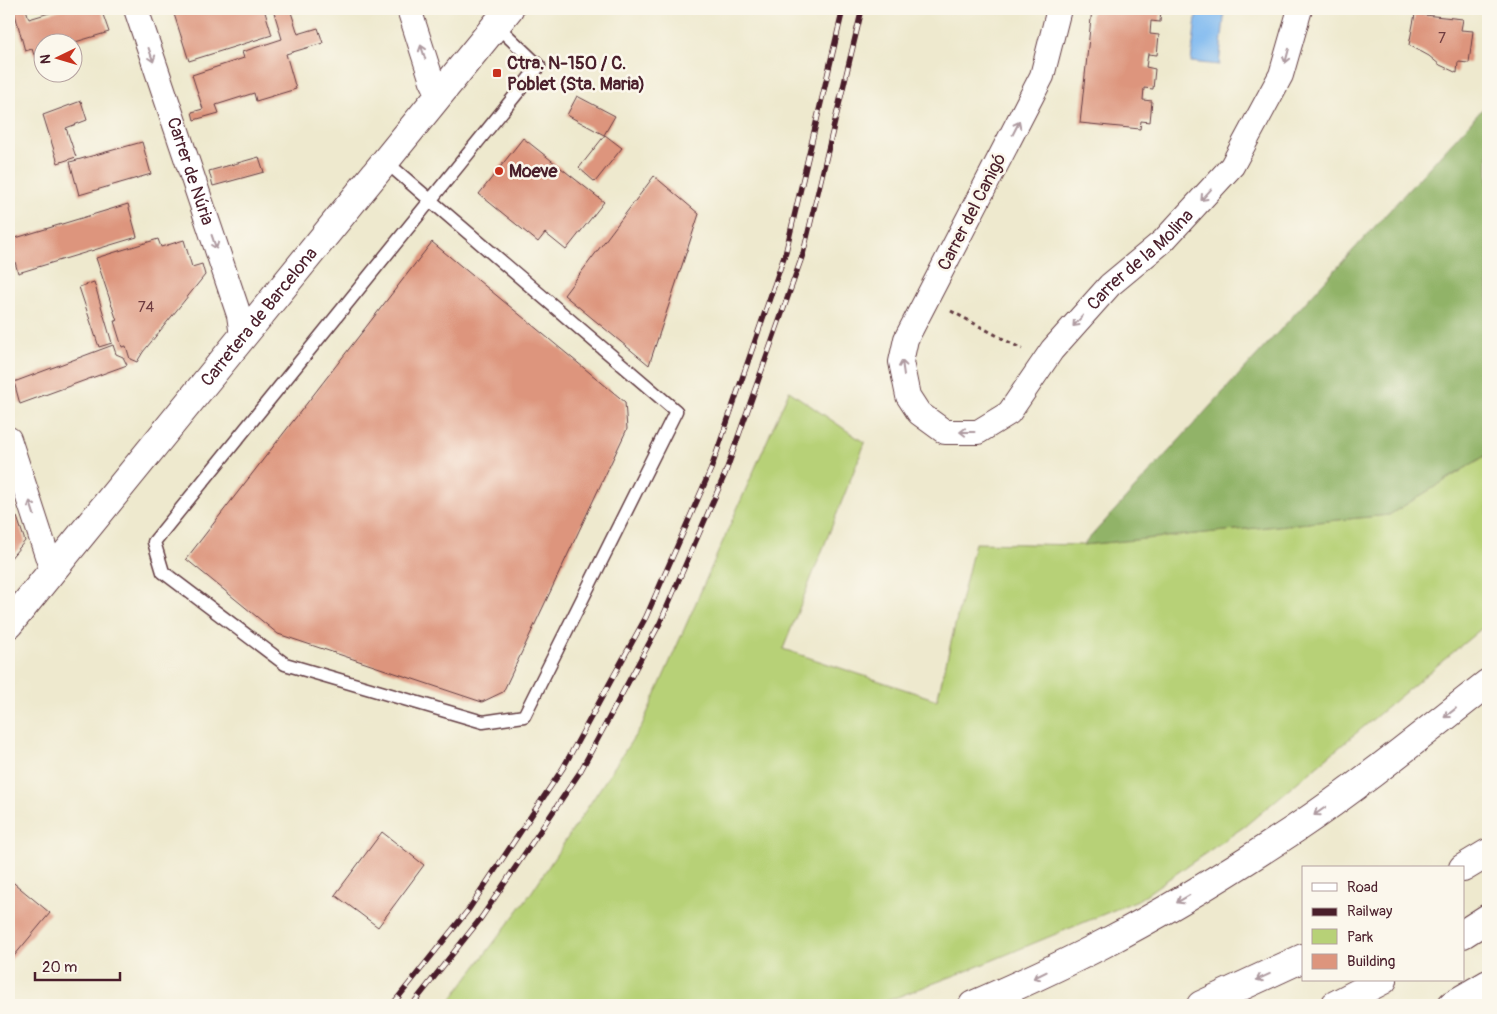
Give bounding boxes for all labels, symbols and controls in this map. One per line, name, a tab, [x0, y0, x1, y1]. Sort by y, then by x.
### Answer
house number: 7	[1438, 29, 1446, 48]
north arrow	[32, 32, 82, 82]
one-way arrow	[418, 45, 427, 61]
one-way arrow	[147, 47, 157, 63]
one-way arrow	[1281, 47, 1291, 63]
place label: Ctra. N-150 / C. Poblet (Sta. Maria)	[507, 52, 645, 96]
text: N	[37, 54, 54, 65]
marker: Ctra. N-150 / C. Poblet (Sta. Maria)	[491, 67, 503, 79]
street label: Carrer de Núria	[162, 114, 219, 228]
one-way arrow	[1012, 121, 1021, 136]
street label: Carrer del Canigó	[933, 149, 1011, 274]
place label: Moeve	[509, 160, 559, 183]
marker: Moeve	[493, 165, 505, 177]
one-way arrow	[1200, 188, 1211, 201]
street label: Carrer de la Molina	[1082, 204, 1198, 315]
one-way arrow	[210, 234, 219, 250]
street label: Carretera de Barcelona	[195, 242, 322, 391]
house number: 74	[138, 298, 155, 317]
one-way arrow	[1072, 315, 1084, 328]
one-way arrow	[898, 361, 908, 377]
one-way arrow	[959, 427, 976, 437]
one-way arrow	[26, 500, 36, 516]
one-way arrow	[1443, 708, 1457, 718]
one-way arrow	[1313, 806, 1327, 816]
legend	[1302, 866, 1464, 982]
text: Road	[1347, 878, 1378, 897]
one-way arrow	[1177, 894, 1191, 904]
text: Railway	[1347, 902, 1393, 921]
text: Park	[1347, 928, 1374, 947]
scale bar	[35, 949, 120, 981]
text: Building	[1347, 952, 1395, 971]
text: 20 m	[42, 958, 77, 977]
one-way arrow	[1033, 971, 1048, 980]
one-way arrow	[1256, 973, 1271, 982]

